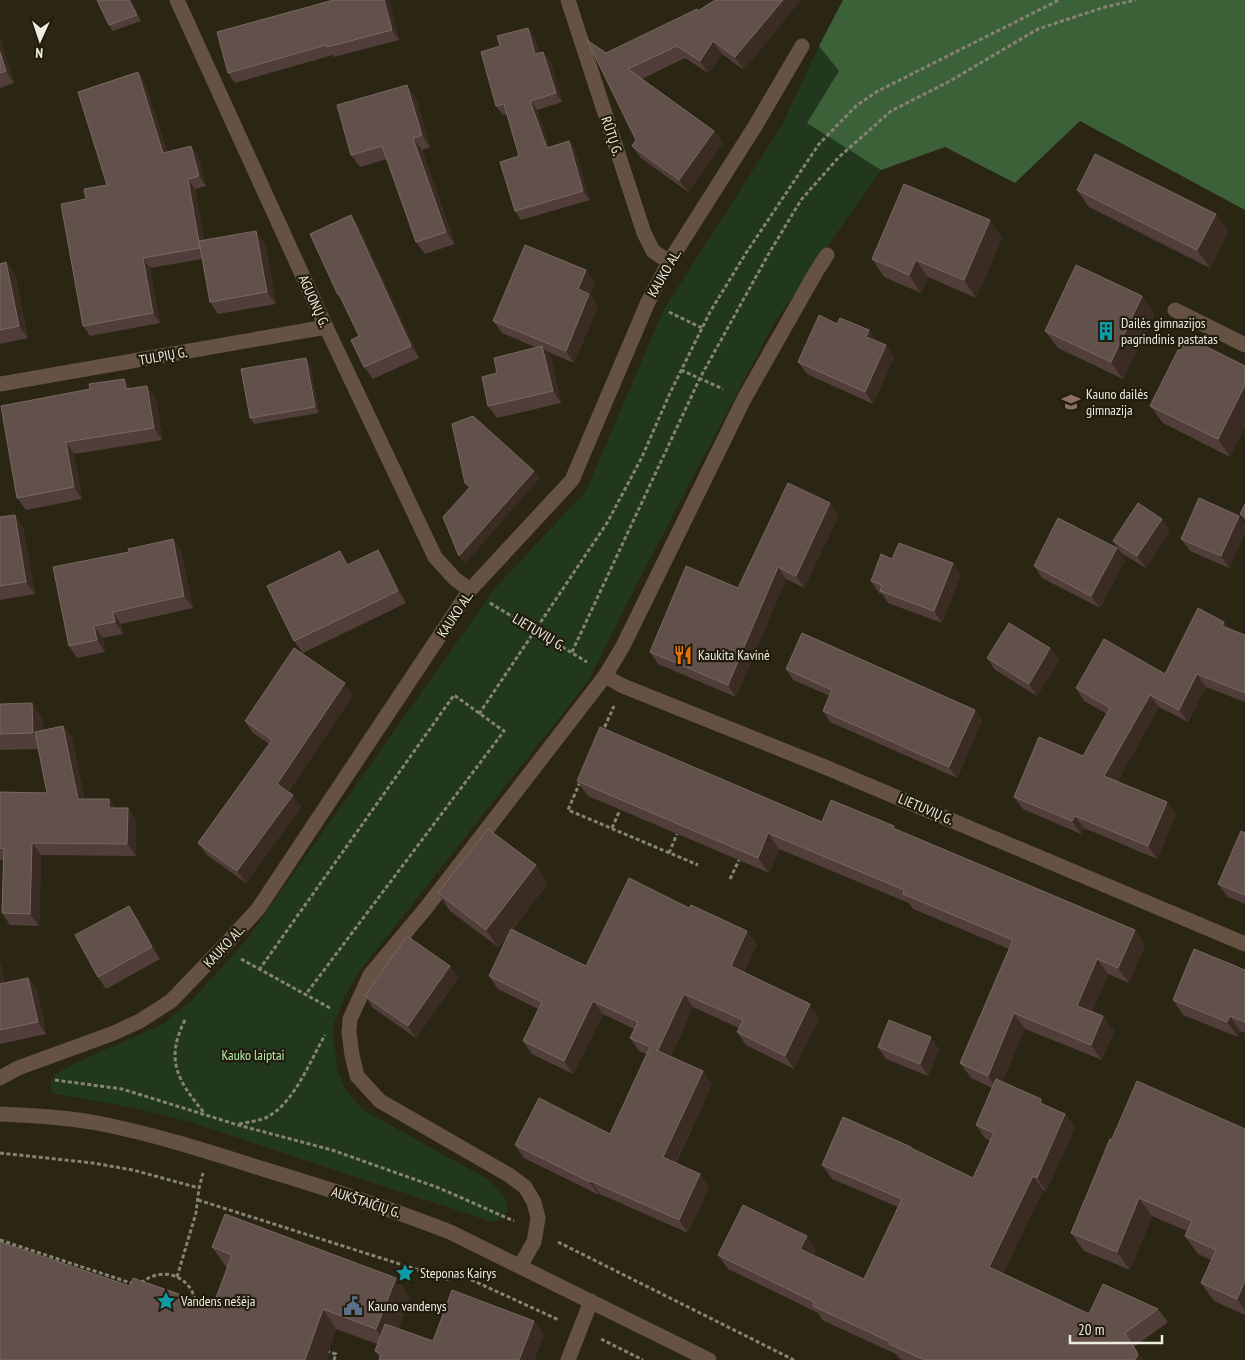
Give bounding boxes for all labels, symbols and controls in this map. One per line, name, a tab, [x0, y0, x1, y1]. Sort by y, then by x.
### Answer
north arrow	[15, 15, 65, 65]
text: N	[35, 44, 44, 62]
street label: RŪTŲ G.	[597, 114, 627, 158]
street label: KAUKO AL.	[643, 246, 685, 300]
street label: AGUONŲ G.	[295, 272, 333, 330]
place label: Dailės gimnazijos pagrindinis pastatas	[1121, 314, 1218, 348]
building icon: Dailės gimnazijos pagrindinis pastatas	[1095, 320, 1117, 342]
street label: TULPIŲ G.	[138, 343, 188, 369]
place label: Kauno dailės gimnazija	[1086, 385, 1148, 419]
school or university icon: Kauno dailės gimnazija	[1060, 391, 1082, 413]
street label: KAUKO AL.	[433, 587, 477, 641]
street label: LIETUVIŲ G.	[509, 609, 569, 655]
restaurant icon: Kaukita Kavinė	[672, 644, 694, 666]
place label: Kaukita Kavinė	[698, 646, 770, 664]
street label: LIETUVIŲ G.	[896, 789, 956, 829]
street label: KAUKO AL.	[200, 921, 248, 971]
park label: Kauko laiptai	[221, 1046, 285, 1064]
street label: AUKŠTAIČIŲ G.	[329, 1182, 403, 1222]
place icon: Steponas Kairys	[394, 1262, 416, 1284]
place label: Steponas Kairys	[420, 1264, 496, 1282]
place icon: Vandens nešėja	[155, 1290, 177, 1312]
place label: Vandens nešėja	[180, 1292, 255, 1310]
public building icon: Kauno vandenys	[342, 1295, 364, 1317]
place label: Kauno vandenys	[368, 1297, 447, 1315]
scale bar	[1070, 1312, 1162, 1344]
text: 20 m	[1078, 1320, 1104, 1339]

